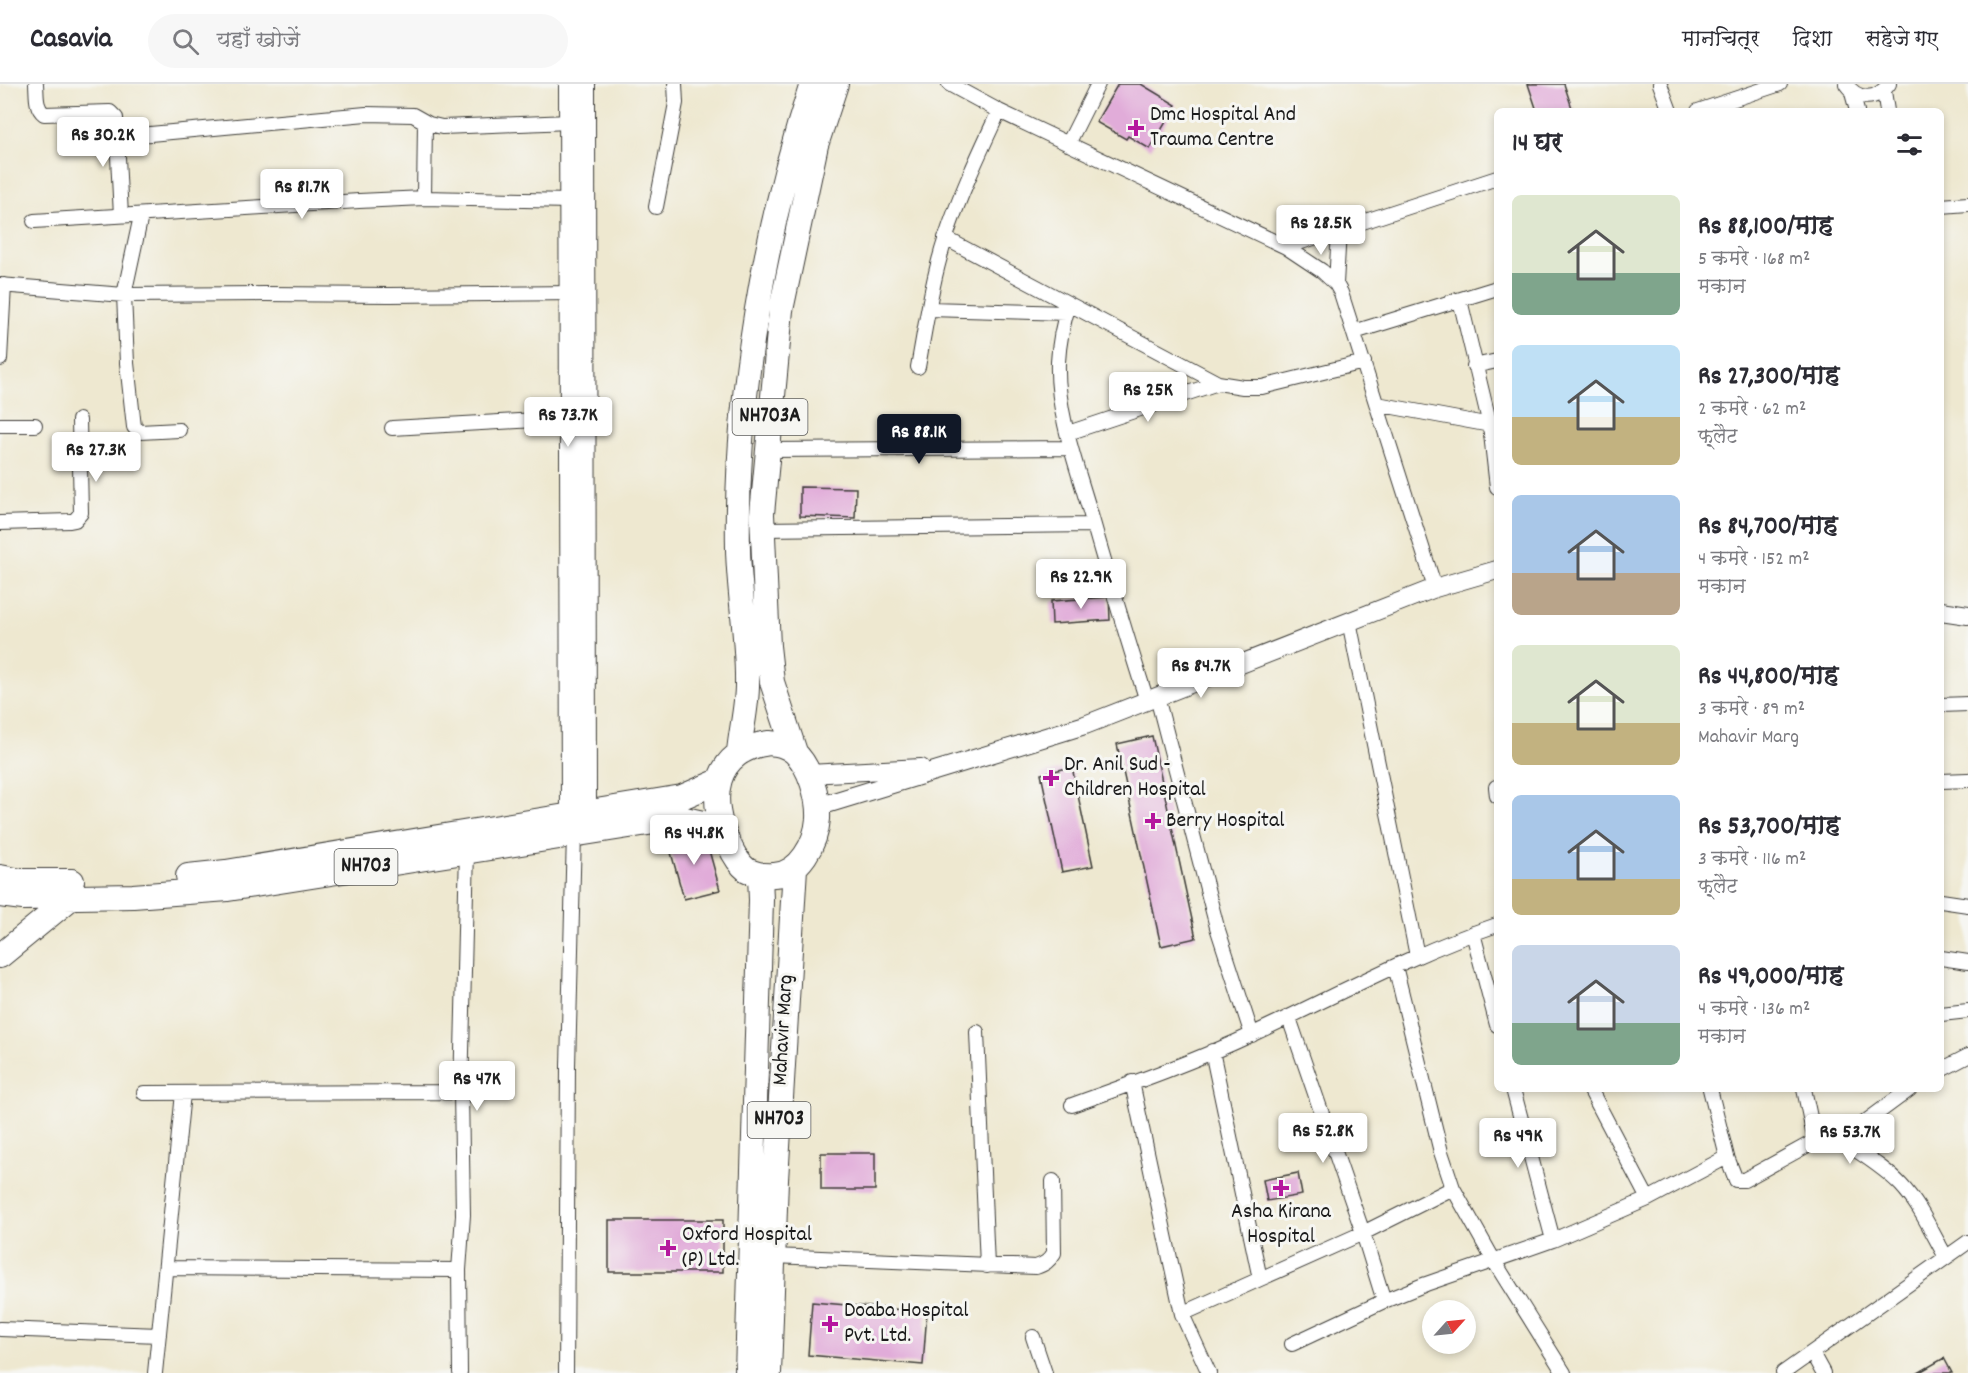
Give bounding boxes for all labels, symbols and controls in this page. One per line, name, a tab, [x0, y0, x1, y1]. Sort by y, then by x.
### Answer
search box	[148, 14, 568, 68]
text: Casavia	[30, 21, 112, 61]
icon: search	[169, 25, 202, 58]
text: यहाँ खोजें	[217, 26, 300, 57]
text: मानचित्र	[1682, 26, 1759, 56]
text: दिशा	[1792, 26, 1832, 56]
text: सहेजे गए	[1865, 26, 1938, 56]
place label: Dmc Hospital And Trauma Centre	[1150, 100, 1296, 156]
pin: Rs 30.2K	[41, 117, 165, 168]
marker: Dmc Hospital And Trauma Centre	[1127, 119, 1145, 137]
text: Rs 30.2K	[71, 122, 135, 150]
text: 14 घर	[1512, 126, 1562, 163]
icon: filters	[1893, 128, 1926, 161]
pin: Rs 81.7K	[240, 169, 364, 220]
text: Rs 81.7K	[274, 174, 330, 202]
pin: Rs 28.5K	[1259, 205, 1383, 256]
text: Rs 88,100/माह	[1698, 209, 1833, 246]
text: Rs 28.5K	[1290, 210, 1352, 238]
icon: home	[1560, 219, 1632, 291]
text: 5 कमरे · 168 m²	[1698, 246, 1810, 274]
text: मकान	[1698, 274, 1746, 302]
text: Rs 27,300/माह	[1698, 359, 1839, 396]
icon: home	[1560, 369, 1632, 441]
pin: Rs 25K	[1099, 372, 1197, 423]
text: Rs 25K	[1123, 377, 1173, 405]
text: 2 कमरे · 62 m²	[1698, 396, 1806, 424]
pin: Rs 73.7K	[506, 397, 630, 448]
road number: NH703A	[732, 399, 808, 435]
text: Rs 73.7K	[538, 402, 598, 430]
pin: Rs 88.1K	[857, 414, 981, 465]
text: Rs 88.1K	[891, 419, 947, 447]
text: फ़्लैट	[1698, 424, 1738, 452]
pin: Rs 27.3K	[34, 432, 158, 483]
text: Rs 27.3K	[66, 437, 126, 465]
text: Rs 84,700/माह	[1698, 509, 1838, 546]
icon: home	[1560, 519, 1632, 591]
text: 4 कमरे · 152 m²	[1698, 546, 1810, 574]
pin: Rs 22.9K	[1019, 559, 1143, 610]
text: Rs 22.9K	[1050, 564, 1112, 592]
text: मकान	[1698, 574, 1746, 602]
pin: Rs 84.7K	[1139, 648, 1263, 699]
text: Rs 84.7K	[1171, 653, 1231, 681]
text: Rs 44,800/माह	[1698, 659, 1838, 696]
icon: home	[1560, 669, 1632, 741]
text: 3 कमरे · 89 m²	[1698, 696, 1805, 724]
text: Mahavir Marg	[1698, 724, 1799, 752]
place label: Dr. Anil Sud - Children Hospital	[1064, 750, 1206, 806]
marker: Dr. Anil Sud - Children Hospital	[1042, 769, 1060, 787]
place label: Berry Hospital	[1166, 806, 1285, 837]
text: Rs 53,700/माह	[1698, 809, 1840, 846]
marker: Berry Hospital	[1144, 812, 1162, 830]
pin: Rs 44.8K	[632, 815, 756, 866]
icon: home	[1560, 819, 1632, 891]
text: Rs 44.8K	[664, 820, 724, 848]
text: 3 कमरे · 116 m²	[1698, 846, 1806, 874]
road number: NH703	[334, 849, 398, 885]
text: फ़्लैट	[1698, 874, 1738, 902]
text: Rs 49,000/माह	[1698, 959, 1843, 996]
icon: home	[1560, 969, 1632, 1041]
street label: Mahavir Marg	[766, 974, 802, 1086]
text: 4 कमरे · 136 m²	[1698, 996, 1810, 1024]
text: मकान	[1698, 1024, 1746, 1052]
pin: Rs 47K	[428, 1061, 526, 1112]
text: Rs 47K	[453, 1066, 501, 1094]
road number: NH703	[748, 1102, 810, 1138]
pin: Rs 52.8K	[1261, 1113, 1385, 1164]
pin: Rs 53.7K	[1788, 1114, 1912, 1165]
text: Rs 52.8K	[1292, 1118, 1354, 1146]
pin: Rs 49K	[1469, 1118, 1567, 1169]
text: Rs 53.7K	[1819, 1119, 1881, 1147]
text: Rs 49K	[1493, 1123, 1543, 1151]
marker: Asha Kirana Hospital	[1272, 1179, 1290, 1197]
place label: Asha Kirana Hospital	[1231, 1197, 1332, 1253]
place label: Oxford Hospital (P) Ltd.	[682, 1220, 812, 1276]
marker: Oxford Hospital (P) Ltd.	[659, 1239, 677, 1257]
place label: Doaba Hospital Pvt. Ltd.	[844, 1296, 969, 1352]
north arrow	[1422, 1300, 1476, 1354]
map controls	[1422, 1300, 1476, 1354]
marker: Doaba Hospital Pvt. Ltd.	[821, 1315, 839, 1333]

